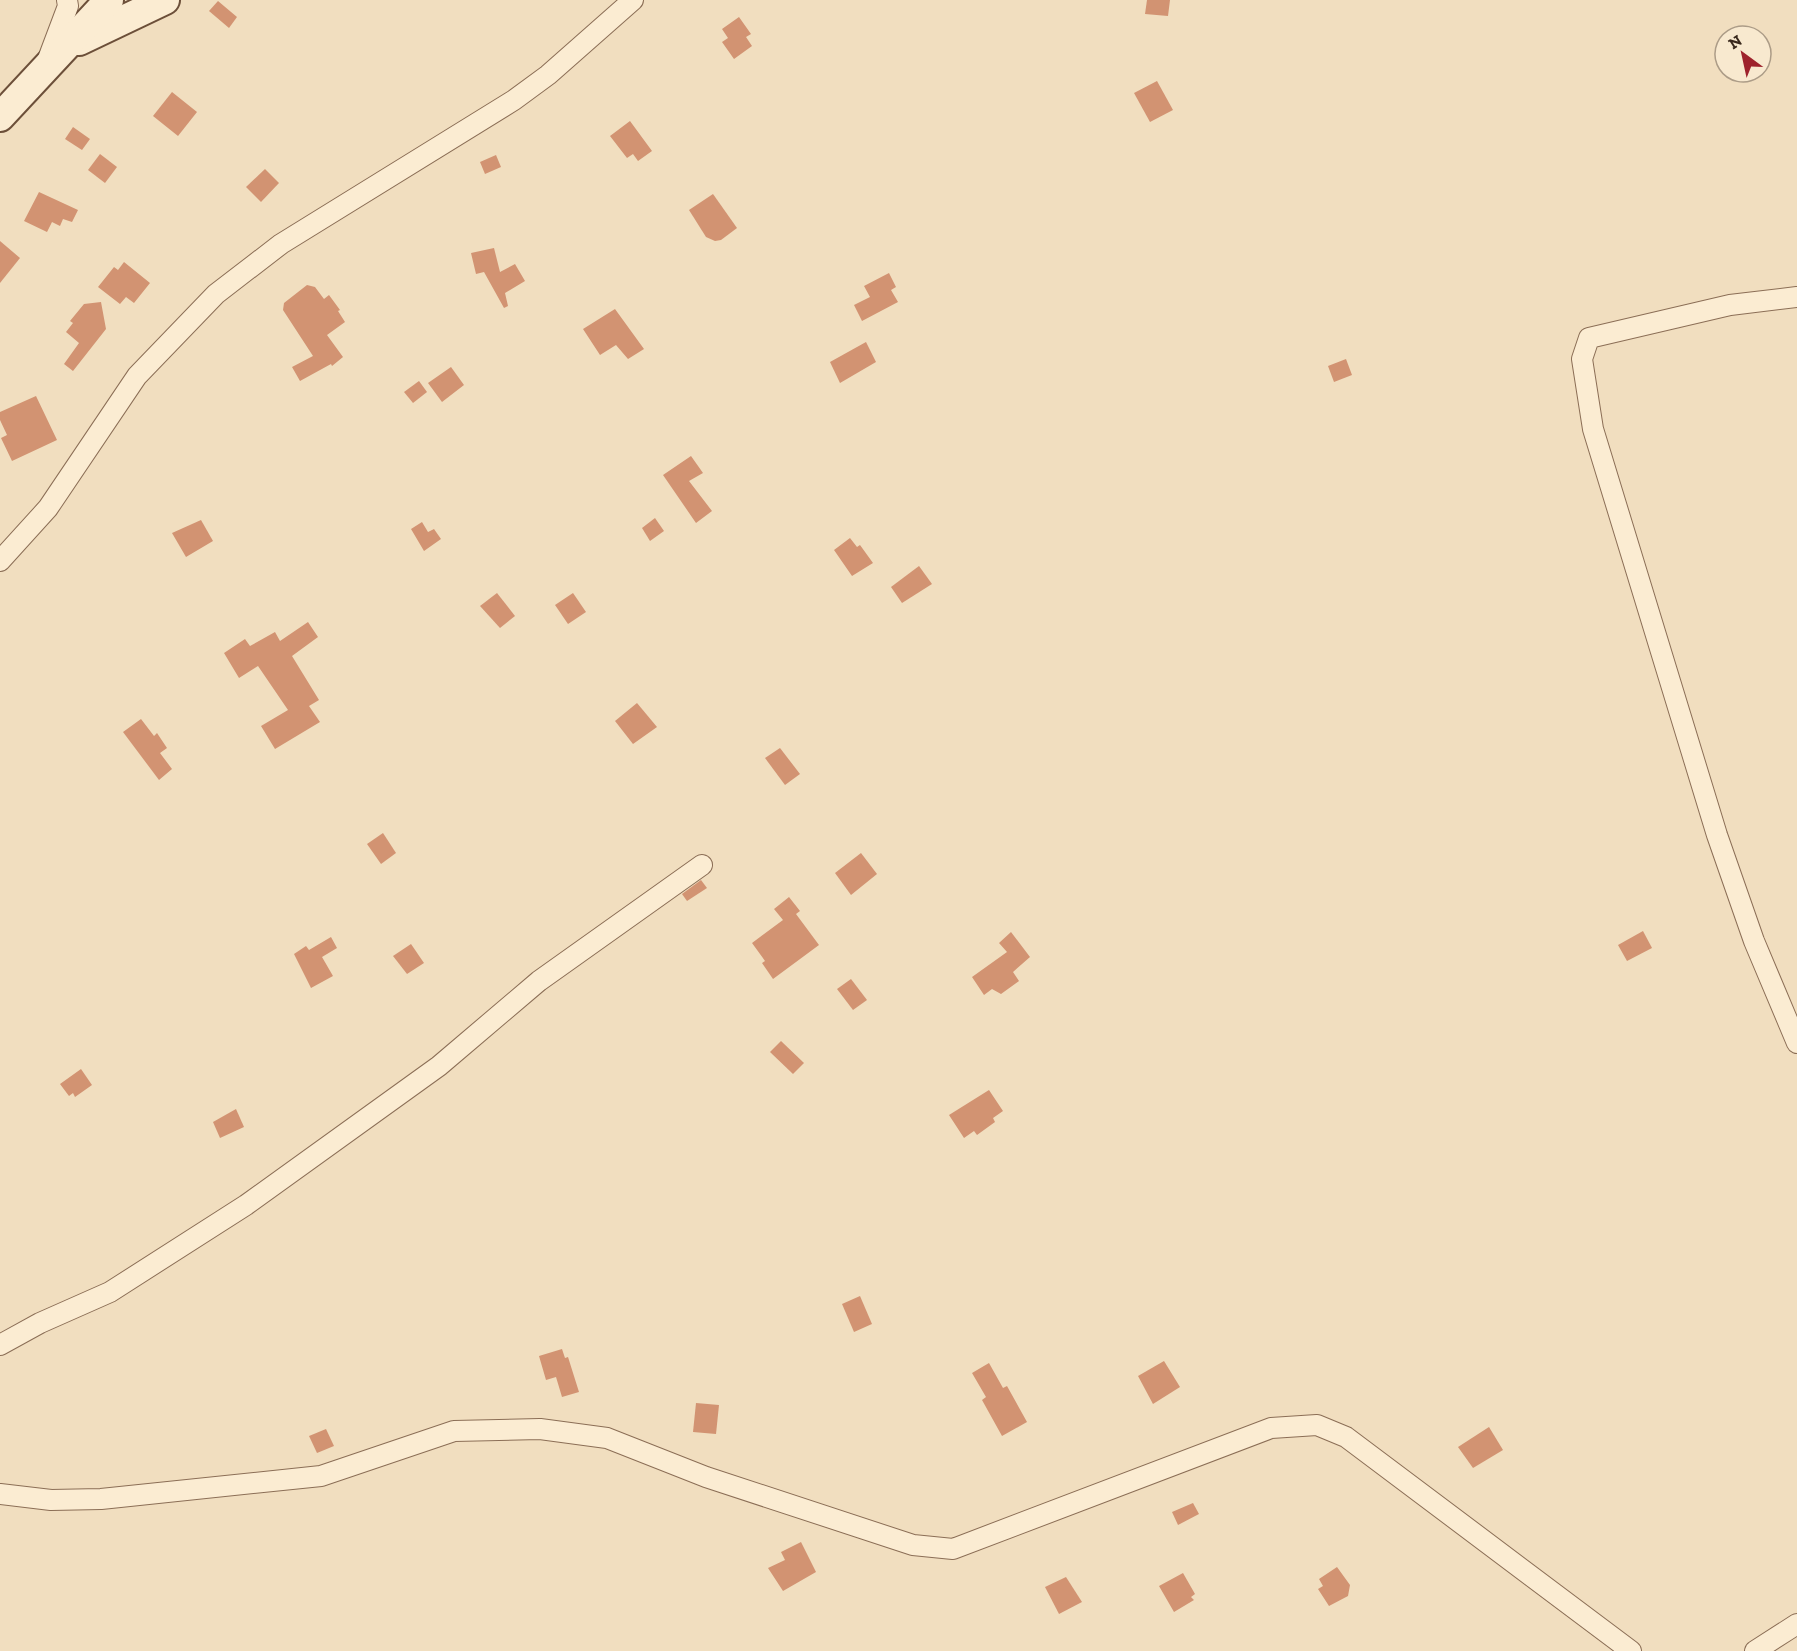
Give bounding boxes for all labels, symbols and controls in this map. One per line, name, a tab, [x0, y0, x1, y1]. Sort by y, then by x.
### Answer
north arrow	[1713, 24, 1773, 84]
text: N	[1725, 31, 1745, 53]

